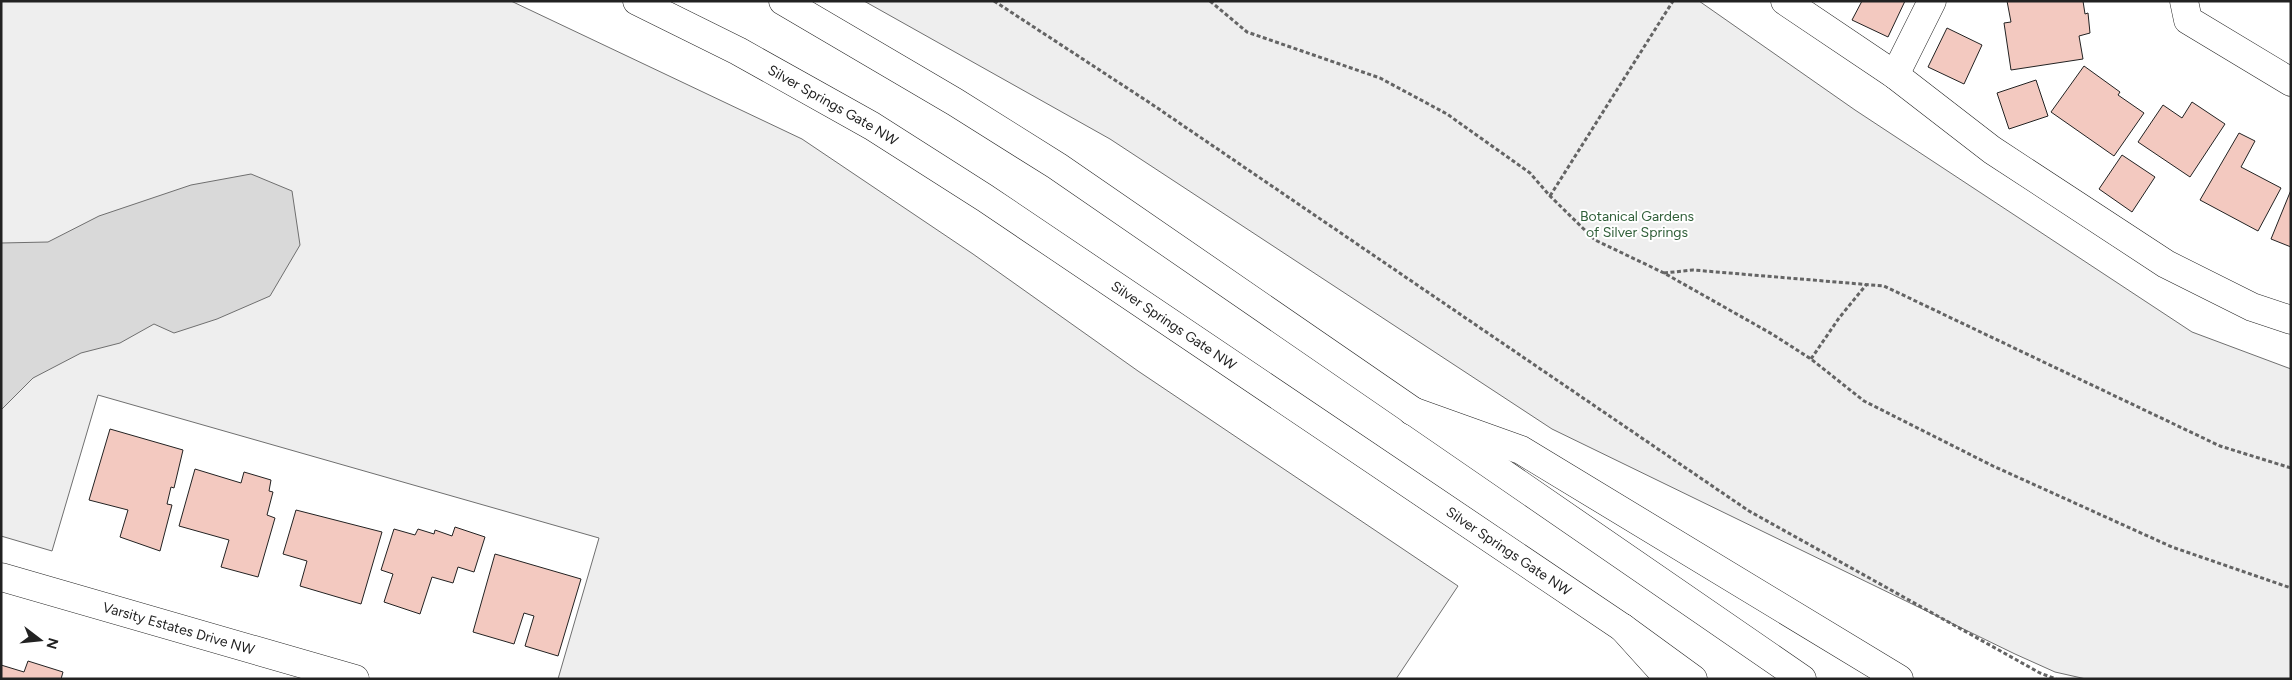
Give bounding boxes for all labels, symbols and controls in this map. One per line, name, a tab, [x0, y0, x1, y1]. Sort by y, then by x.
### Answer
street label: Silver Springs Gate NW	[765, 61, 902, 150]
park label: Botanical Gardens of Silver Springs	[1580, 208, 1694, 241]
street label: Silver Springs Gate NW	[1108, 277, 1240, 374]
street label: Silver Springs Gate NW	[1443, 503, 1575, 600]
street label: Varsity Estates Drive NW	[101, 599, 257, 659]
north arrow	[15, 615, 65, 665]
text: N	[42, 636, 62, 651]

